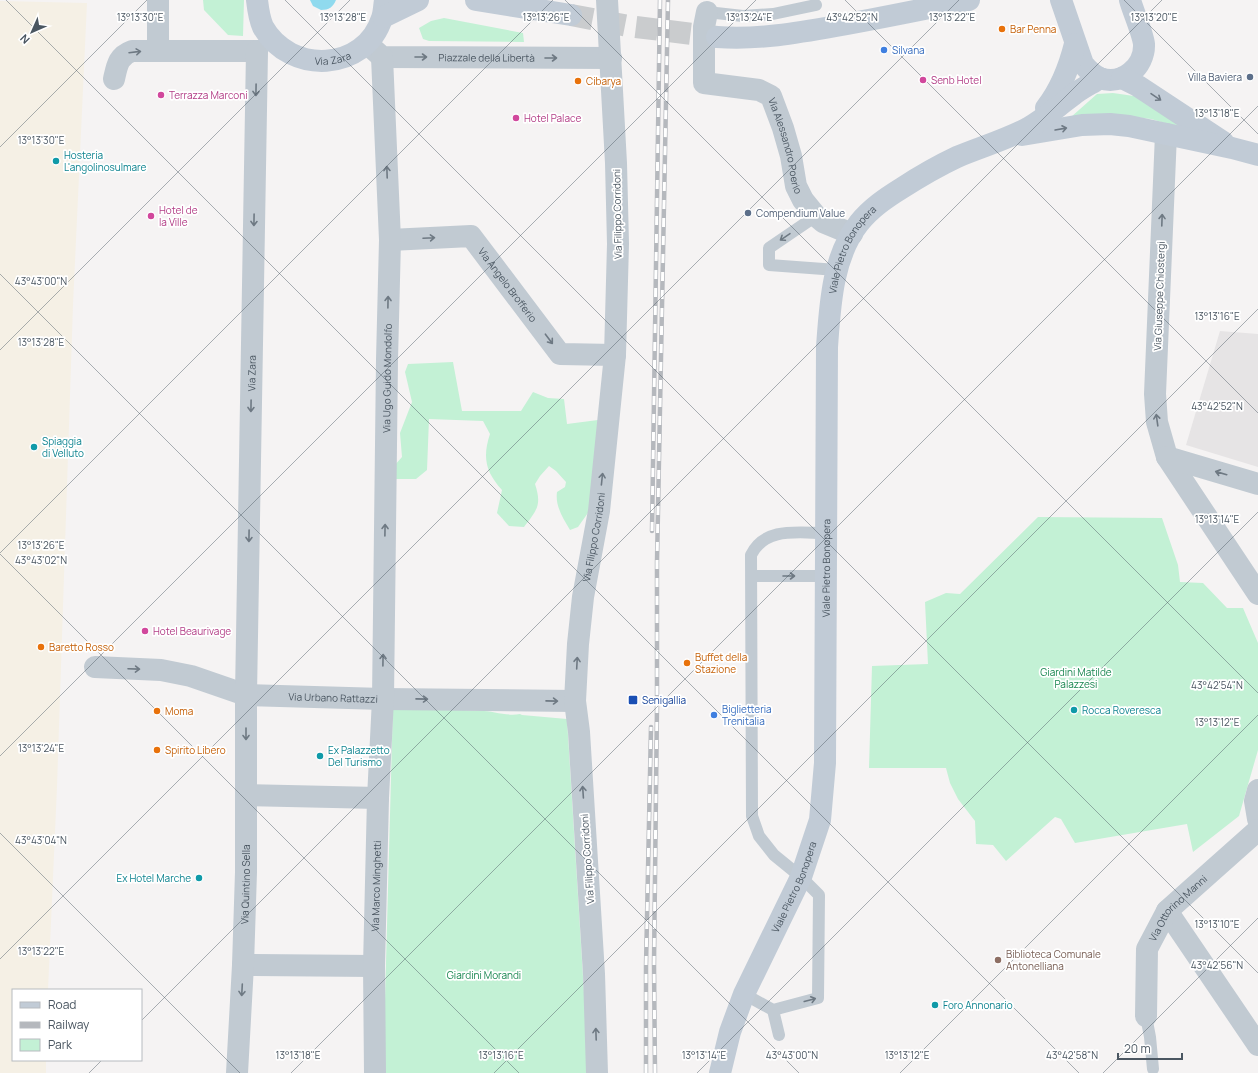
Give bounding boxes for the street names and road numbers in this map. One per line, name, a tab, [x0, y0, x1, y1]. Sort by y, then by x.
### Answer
street label: Via Zara	[314, 48, 353, 68]
street label: Piazzale della Libertà	[438, 50, 535, 65]
street label: Via Alessandro Poerio	[765, 96, 806, 196]
street label: Via Filippo Corridoni	[609, 169, 625, 259]
street label: Viale Pietro Bonopera	[825, 202, 879, 295]
street label: Via Giuseppe Chiostergi	[1150, 241, 1168, 351]
street label: Via Angelo Brofferio	[475, 245, 540, 325]
street label: Via Ugo Guido Mondolfo	[379, 323, 395, 433]
street label: Via Zara	[244, 355, 259, 392]
street label: Via Filippo Corridoni	[579, 492, 608, 583]
street label: Viale Pietro Bonopera	[819, 519, 833, 617]
street label: Via Urbano Rattazzi	[288, 689, 378, 706]
street label: Via Filippo Corridoni	[577, 813, 597, 905]
street label: Viale Pietro Bonopera	[768, 839, 819, 935]
street label: Via Marco Minghetti	[368, 840, 384, 932]
street label: Via Quintino Sella	[237, 844, 253, 924]
street label: Via Ottorino Manni	[1145, 872, 1210, 944]

